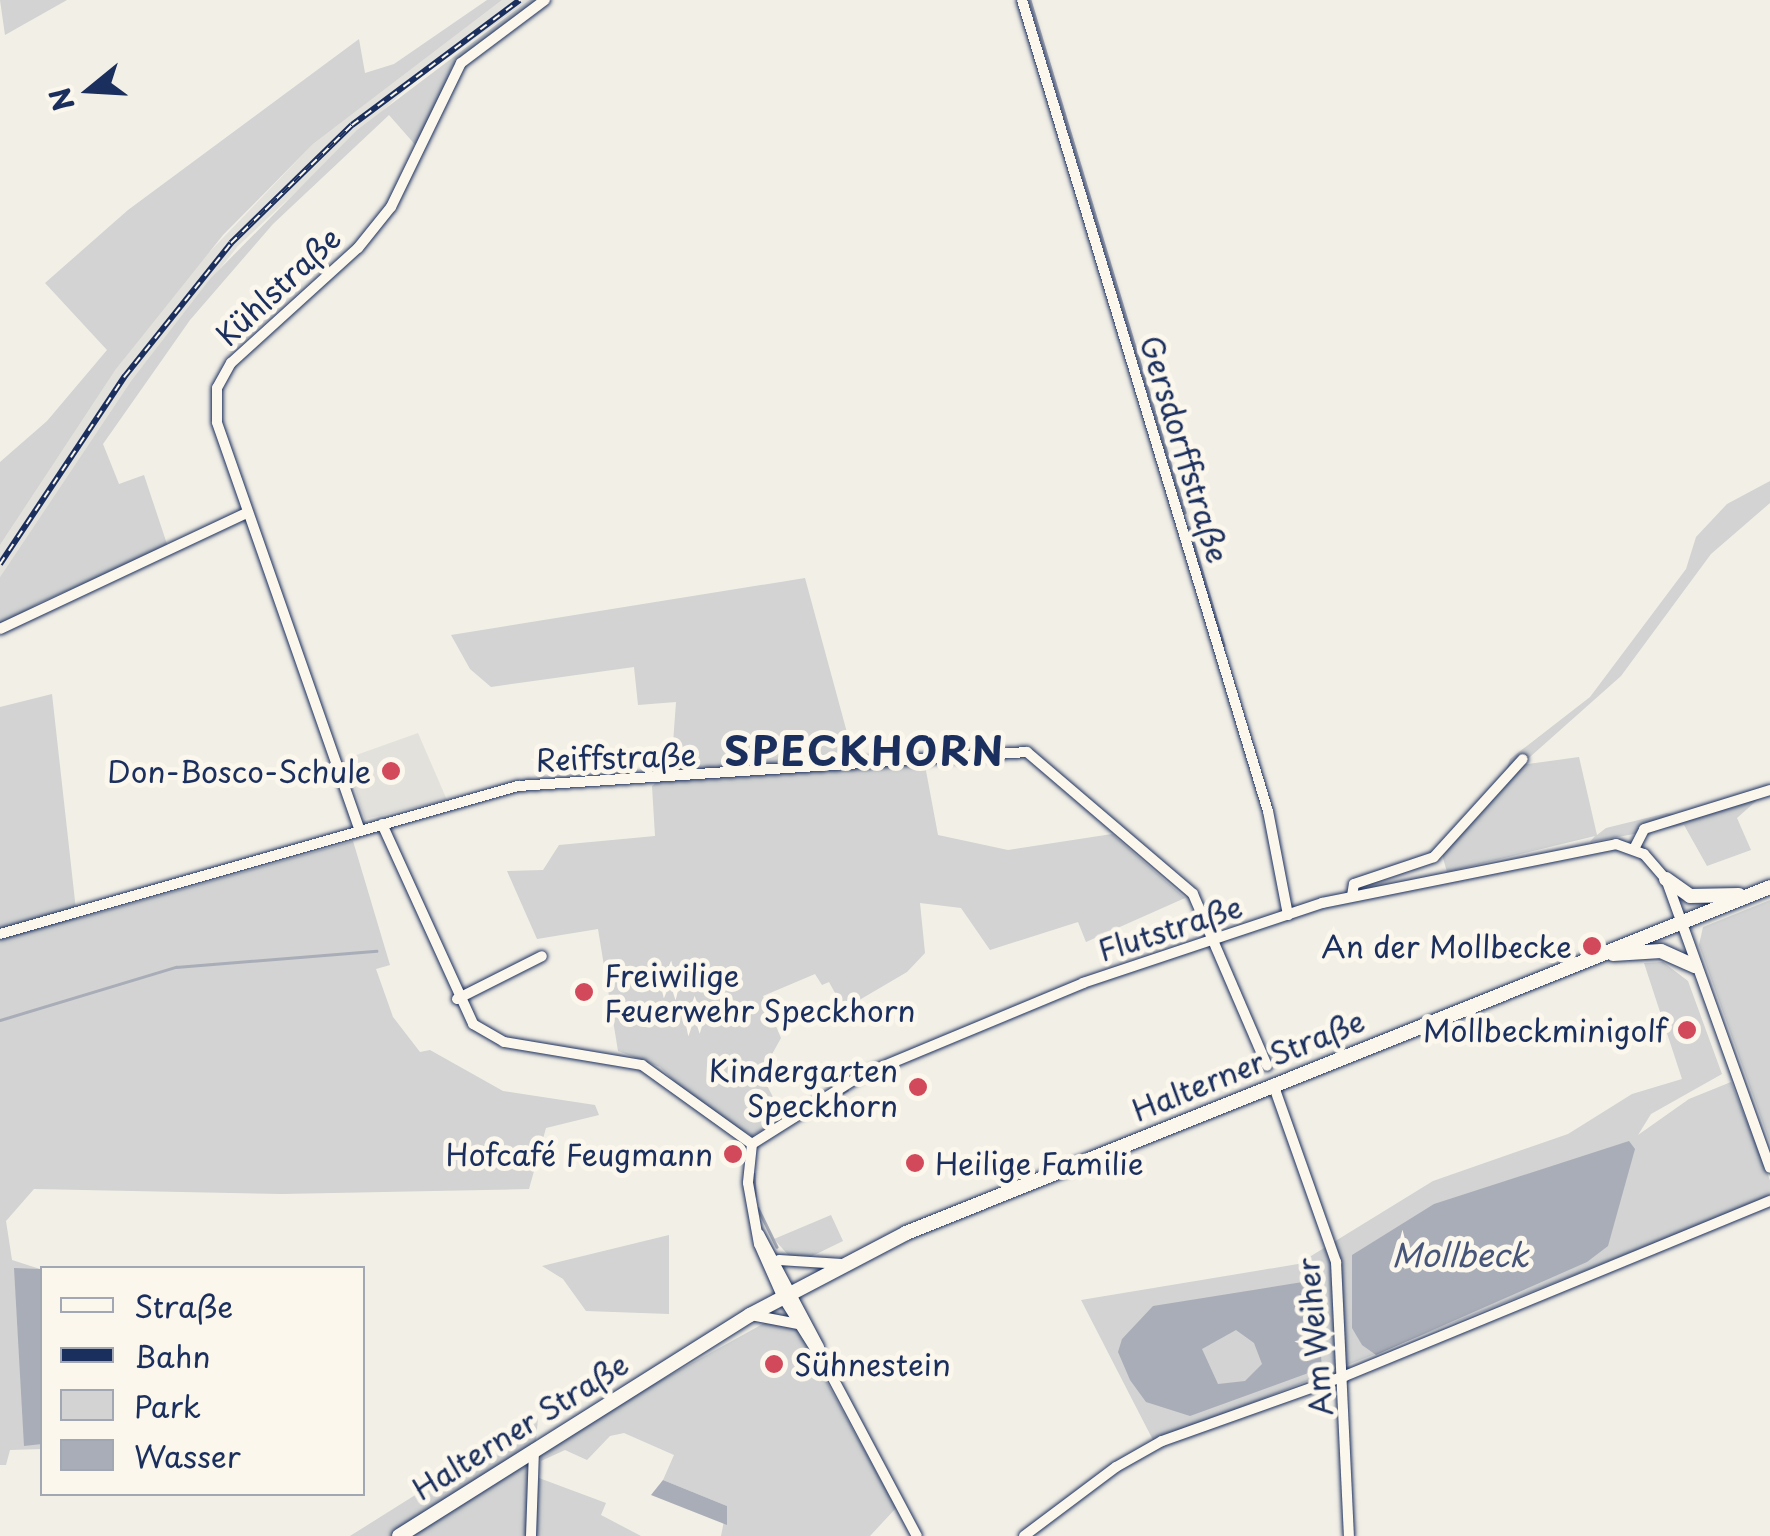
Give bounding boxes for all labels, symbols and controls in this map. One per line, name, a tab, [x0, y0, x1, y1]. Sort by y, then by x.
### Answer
north arrow	[40, 40, 140, 140]
text: N	[37, 82, 85, 117]
street label: Kühlstraße	[208, 219, 348, 353]
street label: Gersdorffstraße	[1133, 331, 1237, 567]
district label: SPECKHORN	[725, 726, 1005, 774]
street label: Reiffstraße	[535, 736, 697, 778]
place label: Don-Bosco-Schule	[107, 753, 371, 789]
marker: Don-Bosco-Schule	[380, 760, 402, 782]
street label: Flutstraße	[1093, 888, 1247, 968]
place label: An der Mollbecke	[1322, 928, 1572, 964]
marker: An der Mollbecke	[1581, 935, 1603, 957]
place label: Freiwilige Feuerwehr Speckhorn	[604, 957, 914, 1028]
marker: Freiwilige Feuerwehr Speckhorn	[573, 981, 595, 1003]
street label: Halterner Straße	[1126, 1002, 1370, 1128]
place label: Mollbeckminigolf	[1423, 1012, 1667, 1048]
marker: Mollbeckminigolf	[1676, 1019, 1698, 1041]
place label: Kindergarten Speckhorn	[708, 1052, 898, 1122]
marker: Kindergarten Speckhorn	[907, 1076, 929, 1098]
place label: Hofcafé Feugmann	[442, 1136, 713, 1172]
marker: Hofcafé Feugmann	[722, 1143, 744, 1165]
place label: Heilige Familie	[935, 1145, 1144, 1181]
marker: Heilige Familie	[904, 1152, 926, 1174]
water label: Mollbeck	[1391, 1235, 1529, 1273]
street label: Am Weiher	[1289, 1256, 1339, 1418]
legend	[40, 1266, 365, 1496]
text: Straße	[134, 1283, 233, 1328]
text: Bahn	[134, 1333, 211, 1378]
street label: Halterner Straße	[405, 1345, 635, 1507]
place label: Sühnestein	[794, 1346, 951, 1382]
marker: Sühnestein	[763, 1353, 785, 1375]
text: Park	[134, 1383, 201, 1428]
text: Wasser	[134, 1433, 241, 1478]

